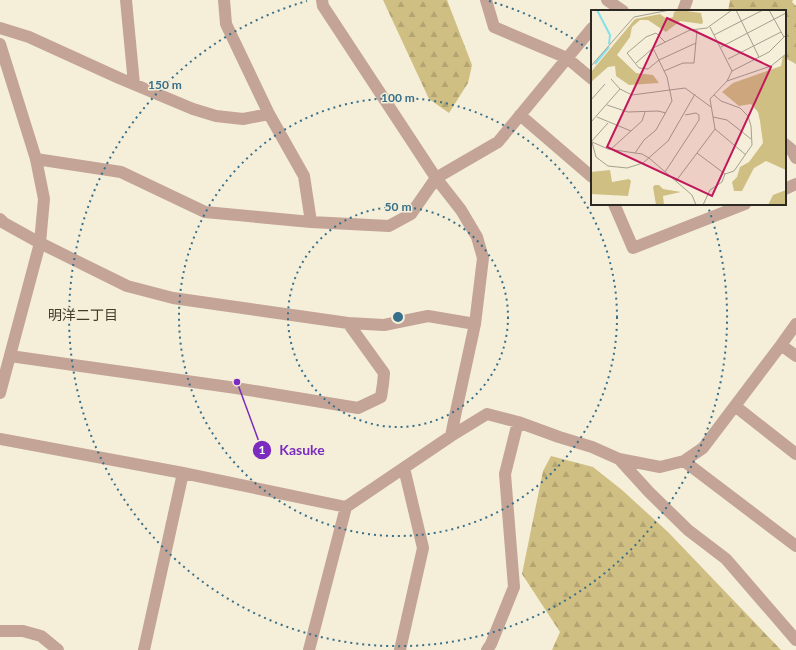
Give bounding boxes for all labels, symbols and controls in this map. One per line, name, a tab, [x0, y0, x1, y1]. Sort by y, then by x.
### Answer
inset map	[591, 10, 786, 205]
text: 150 m	[148, 77, 182, 92]
text: 100 m	[381, 90, 415, 105]
text: 50 m	[385, 199, 411, 214]
district label: 明洋二丁目	[48, 306, 118, 323]
centre of rings	[391, 310, 405, 324]
callout: Kasuke	[252, 437, 333, 463]
text: Kasuke	[279, 441, 325, 458]
text: 1	[259, 442, 266, 457]

